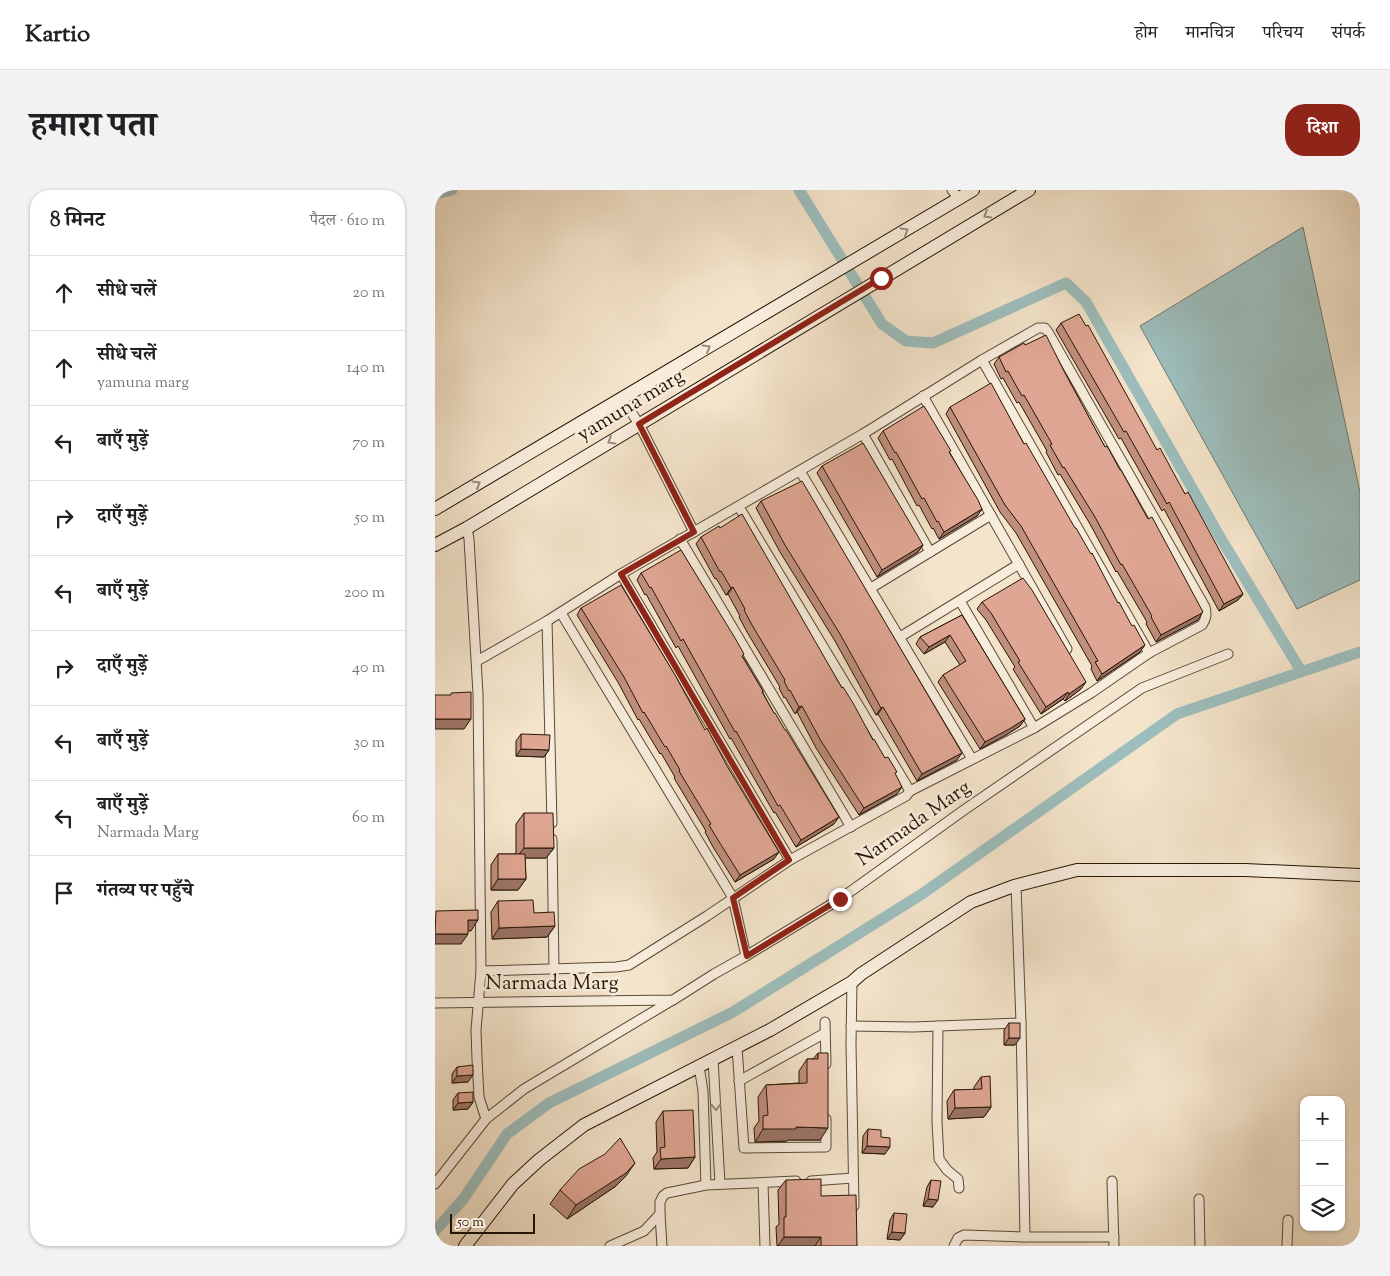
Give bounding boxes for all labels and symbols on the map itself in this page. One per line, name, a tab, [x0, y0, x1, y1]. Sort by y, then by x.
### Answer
one-way arrow	[984, 208, 993, 218]
one-way arrow	[899, 227, 908, 237]
route start	[870, 267, 893, 290]
one-way arrow	[702, 344, 711, 354]
street label: yamuna marg	[571, 362, 691, 450]
one-way arrow	[607, 435, 616, 445]
one-way arrow	[472, 480, 481, 490]
street label: Narmada Marg	[851, 773, 977, 875]
route end	[829, 888, 852, 911]
street label: Narmada Marg	[485, 969, 619, 999]
one-way arrow	[711, 1104, 721, 1111]
scale bar	[450, 1211, 535, 1234]

